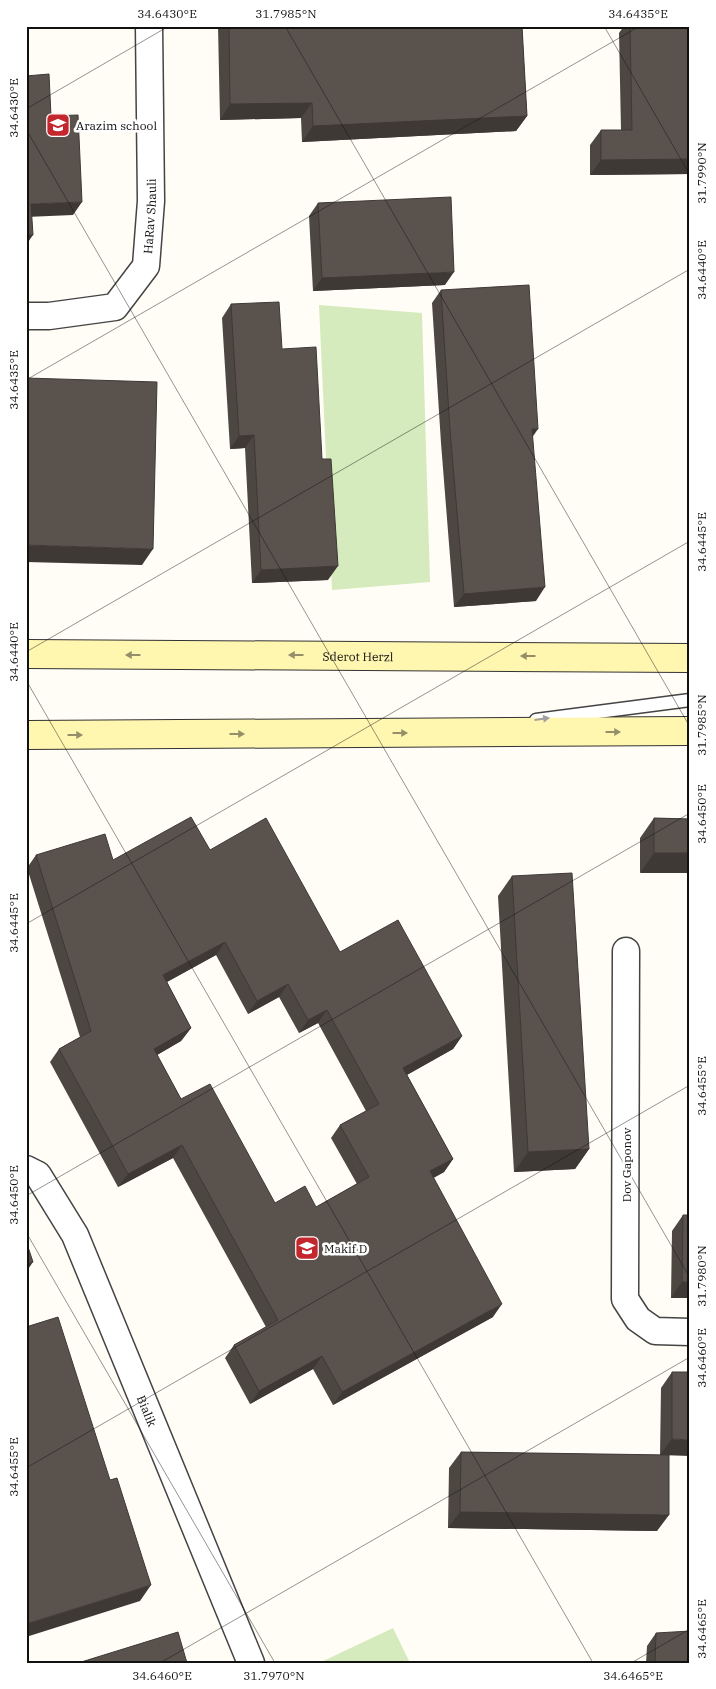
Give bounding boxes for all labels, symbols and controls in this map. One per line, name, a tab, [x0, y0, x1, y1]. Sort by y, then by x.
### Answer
text: 34.6430°E	[137, 6, 197, 21]
text: 31.7985°N	[255, 6, 317, 21]
text: 34.6435°E	[608, 6, 668, 21]
text: 34.6430°E	[6, 78, 21, 138]
school or university icon: Arazim school	[45, 112, 71, 138]
place label: Arazim school	[76, 118, 157, 133]
text: 31.7990°N	[694, 142, 709, 204]
street label: HaRav Shauli	[139, 178, 159, 254]
text: 34.6440°E	[694, 240, 709, 300]
text: 34.6435°E	[6, 350, 21, 410]
text: 34.6445°E	[694, 512, 709, 572]
text: 34.6440°E	[6, 622, 21, 682]
street label: Sderot Herzl	[323, 648, 394, 664]
one-way arrow	[125, 651, 141, 659]
one-way arrow	[288, 651, 304, 659]
one-way arrow	[520, 652, 536, 660]
text: 31.7985°N	[694, 694, 709, 756]
one-way arrow	[534, 715, 550, 723]
one-way arrow	[605, 728, 621, 736]
one-way arrow	[392, 729, 408, 737]
one-way arrow	[230, 730, 246, 738]
one-way arrow	[67, 731, 83, 739]
text: 34.6450°E	[694, 784, 709, 844]
text: 34.6445°E	[6, 893, 21, 953]
text: 34.6455°E	[694, 1056, 709, 1116]
street label: Dov Gaponov	[619, 1127, 634, 1202]
text: 34.6450°E	[6, 1165, 21, 1225]
school or university icon: Makif D	[294, 1235, 320, 1261]
place label: Makif D	[324, 1241, 367, 1256]
text: 31.7980°N	[694, 1245, 709, 1307]
text: 34.6460°E	[694, 1328, 709, 1388]
street label: Bialik	[134, 1393, 160, 1429]
text: 34.6455°E	[6, 1437, 21, 1497]
text: 34.6465°E	[694, 1599, 709, 1659]
text: 34.6460°E	[132, 1668, 192, 1683]
text: 31.7970°N	[243, 1668, 305, 1683]
text: 34.6465°E	[603, 1668, 663, 1683]

